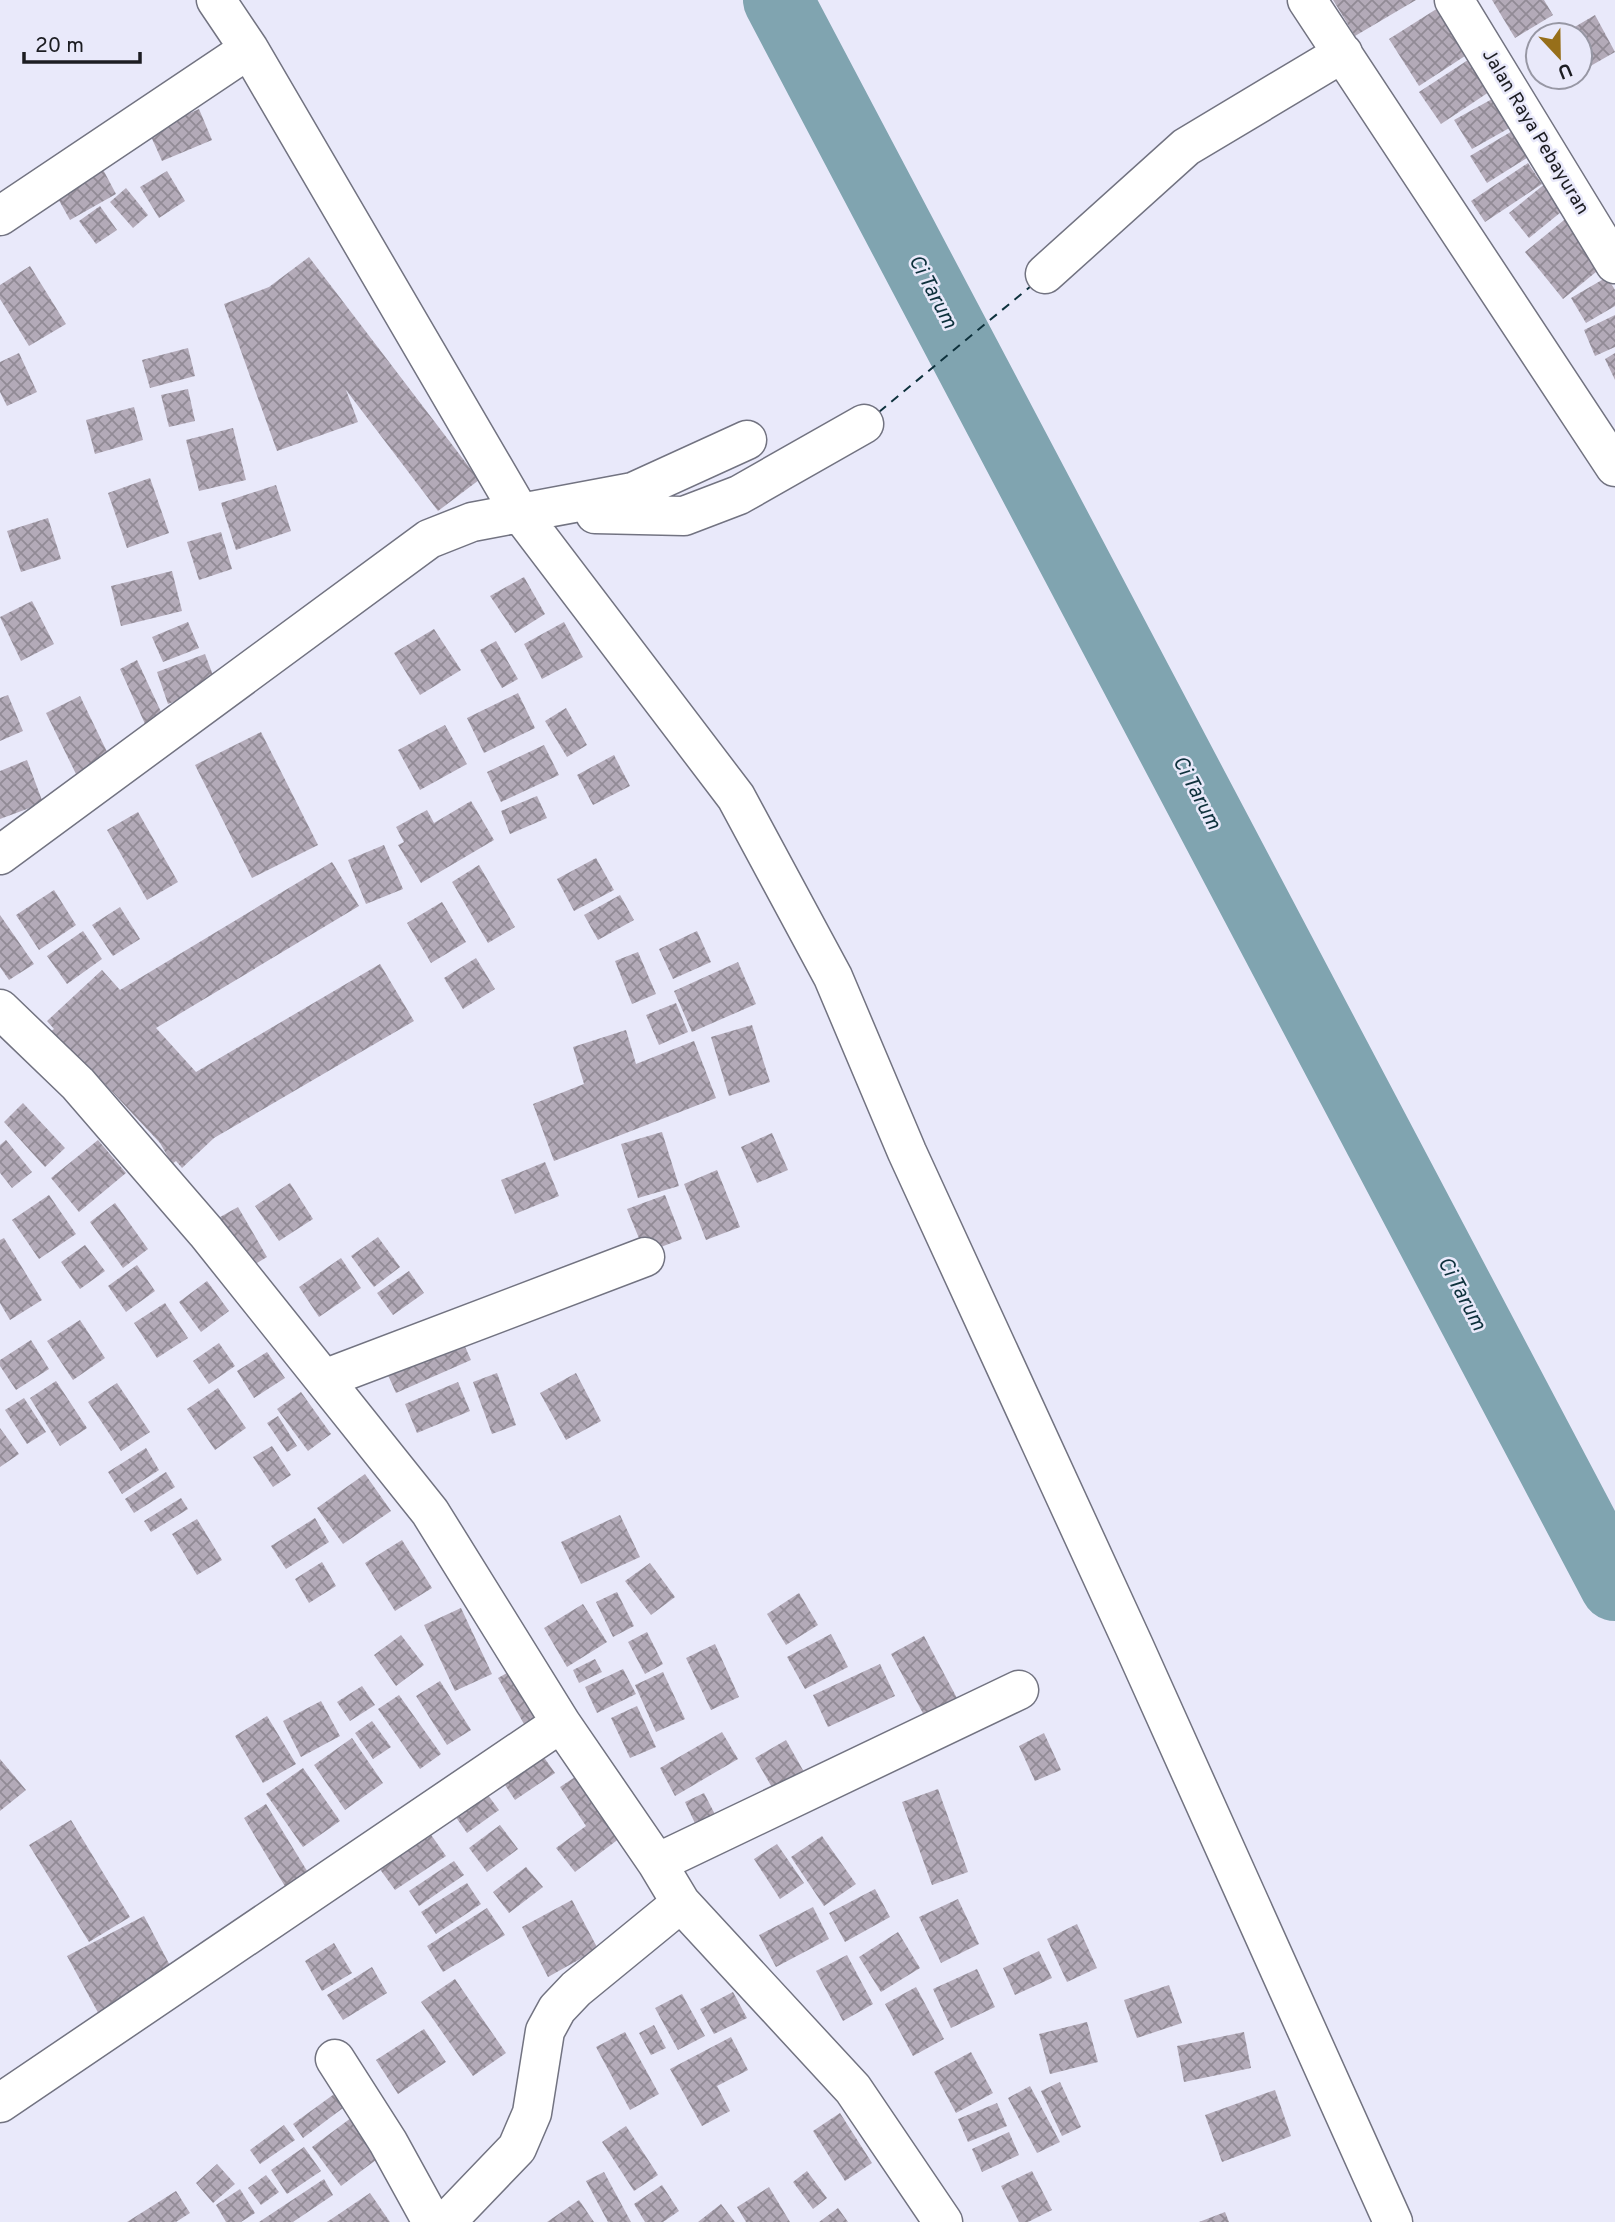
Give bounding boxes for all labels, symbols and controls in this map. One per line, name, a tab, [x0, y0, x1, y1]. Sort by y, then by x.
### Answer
scale bar	[24, 21, 140, 65]
north arrow	[1524, 21, 1594, 91]
text: 20 m	[35, 33, 84, 60]
street label: Jalan Raya Pebayuran	[1476, 45, 1594, 219]
text: U	[1554, 56, 1575, 84]
water label: Ci Tarum	[901, 250, 963, 334]
water label: Ci Tarum	[1165, 751, 1227, 835]
water label: Ci Tarum	[1430, 1252, 1492, 1336]

